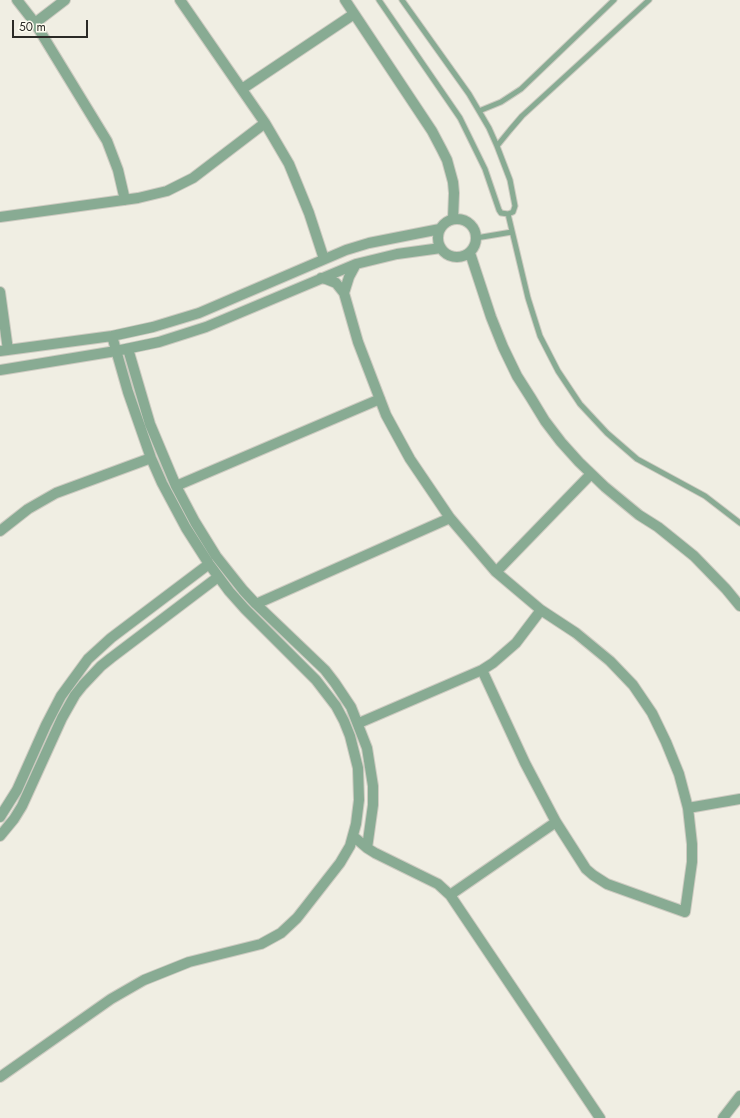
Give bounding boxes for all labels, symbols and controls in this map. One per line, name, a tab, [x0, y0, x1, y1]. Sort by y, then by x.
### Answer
scale bar	[14, 12, 90, 38]
text: 50 m	[19, 18, 46, 36]

